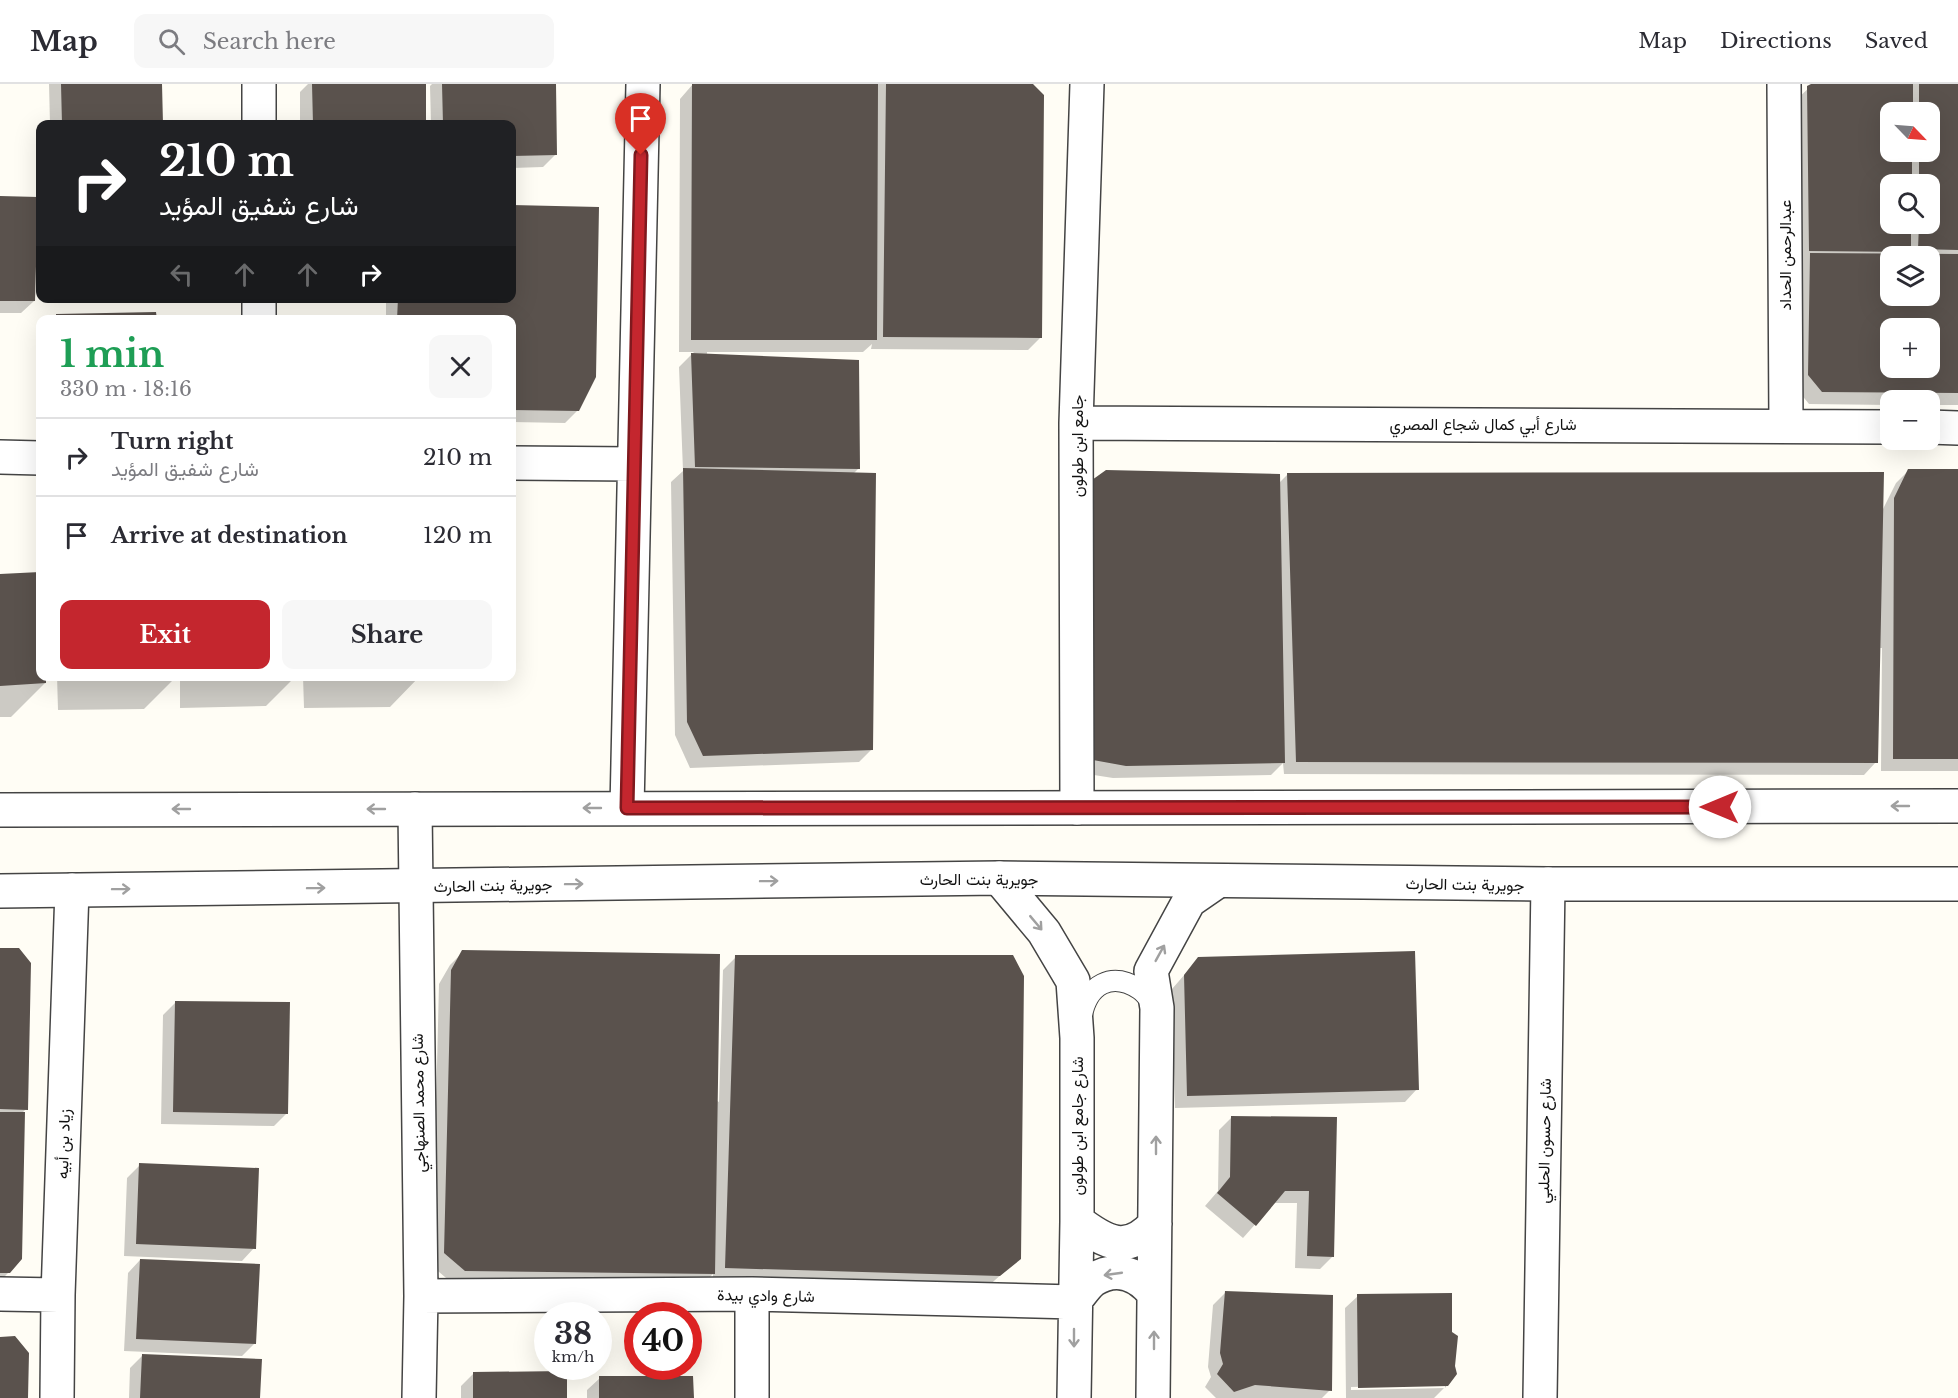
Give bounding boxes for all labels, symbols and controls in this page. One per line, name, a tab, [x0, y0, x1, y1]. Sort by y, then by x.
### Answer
search box	[134, 14, 554, 68]
text: Map	[30, 24, 98, 59]
icon: search	[155, 25, 188, 58]
text: Search here	[203, 28, 336, 55]
text: Map	[1638, 28, 1687, 54]
text: Directions	[1720, 28, 1832, 54]
text: Saved	[1865, 28, 1928, 54]
pin	[615, 93, 666, 155]
icon: arrive	[624, 102, 657, 135]
north arrow	[1880, 102, 1940, 162]
map controls	[1880, 102, 1940, 450]
text: 210 m	[159, 135, 294, 187]
icon: right	[60, 144, 138, 222]
button: search	[1880, 174, 1940, 234]
text: شارع شفيق المؤيد	[159, 189, 358, 222]
street label: عبدالرحمن الحداد	[1775, 200, 1796, 310]
button: layers	[1880, 246, 1940, 306]
icon: left	[165, 258, 198, 291]
icon: ahead	[228, 258, 261, 291]
icon: ahead	[291, 258, 324, 291]
icon: right	[354, 258, 387, 291]
button: +	[1880, 318, 1940, 378]
text: 1 min	[60, 332, 164, 377]
button: close	[429, 335, 492, 398]
text: 330 m · 18:16	[60, 377, 192, 401]
button: −	[1880, 390, 1940, 450]
street label: جامع ابن طولون	[1067, 395, 1089, 497]
street label: شارع أبي كمال شجاع المصري	[1389, 414, 1577, 438]
text: Turn right	[111, 428, 233, 455]
icon: right	[60, 441, 93, 474]
text: 210 m	[423, 444, 492, 471]
text: شارع شفيق المؤيد	[111, 457, 259, 481]
icon: arrive	[60, 519, 93, 552]
text: Arrive at destination	[111, 522, 348, 549]
text: 120 m	[423, 522, 492, 549]
button: Exit	[60, 600, 270, 669]
button: Share	[282, 600, 492, 669]
position arrow	[1688, 775, 1752, 839]
one-way arrow	[1890, 800, 1910, 812]
one-way arrow	[582, 802, 602, 814]
one-way arrow	[171, 803, 191, 815]
one-way arrow	[366, 803, 386, 815]
street label: جويرية بنت الحارث	[920, 869, 1039, 890]
street label: جويرية بنت الحارث	[1406, 873, 1525, 896]
street label: جويرية بنت الحارث	[434, 874, 553, 897]
one-way arrow	[759, 875, 779, 887]
one-way arrow	[564, 878, 584, 890]
one-way arrow	[306, 882, 326, 893]
one-way arrow	[111, 884, 131, 895]
one-way arrow	[1030, 915, 1043, 931]
one-way arrow	[1155, 944, 1167, 961]
street label: شارع محمد الصنهاجي	[407, 1033, 433, 1173]
street label: شارع جامع ابن طولون	[1067, 1056, 1089, 1196]
street label: شارع حسون الحلبي	[1533, 1078, 1559, 1204]
street label: زياد بن أبيه	[52, 1109, 75, 1180]
one-way arrow	[1150, 1135, 1162, 1155]
one-way arrow	[1104, 1269, 1123, 1280]
street label: شارع وادي بيدة	[717, 1284, 815, 1310]
speed limit sign: 40	[624, 1302, 702, 1380]
text: 38	[554, 1315, 592, 1352]
one-way arrow	[1068, 1327, 1080, 1347]
one-way arrow	[1148, 1330, 1160, 1350]
text: km/h	[552, 1347, 594, 1366]

